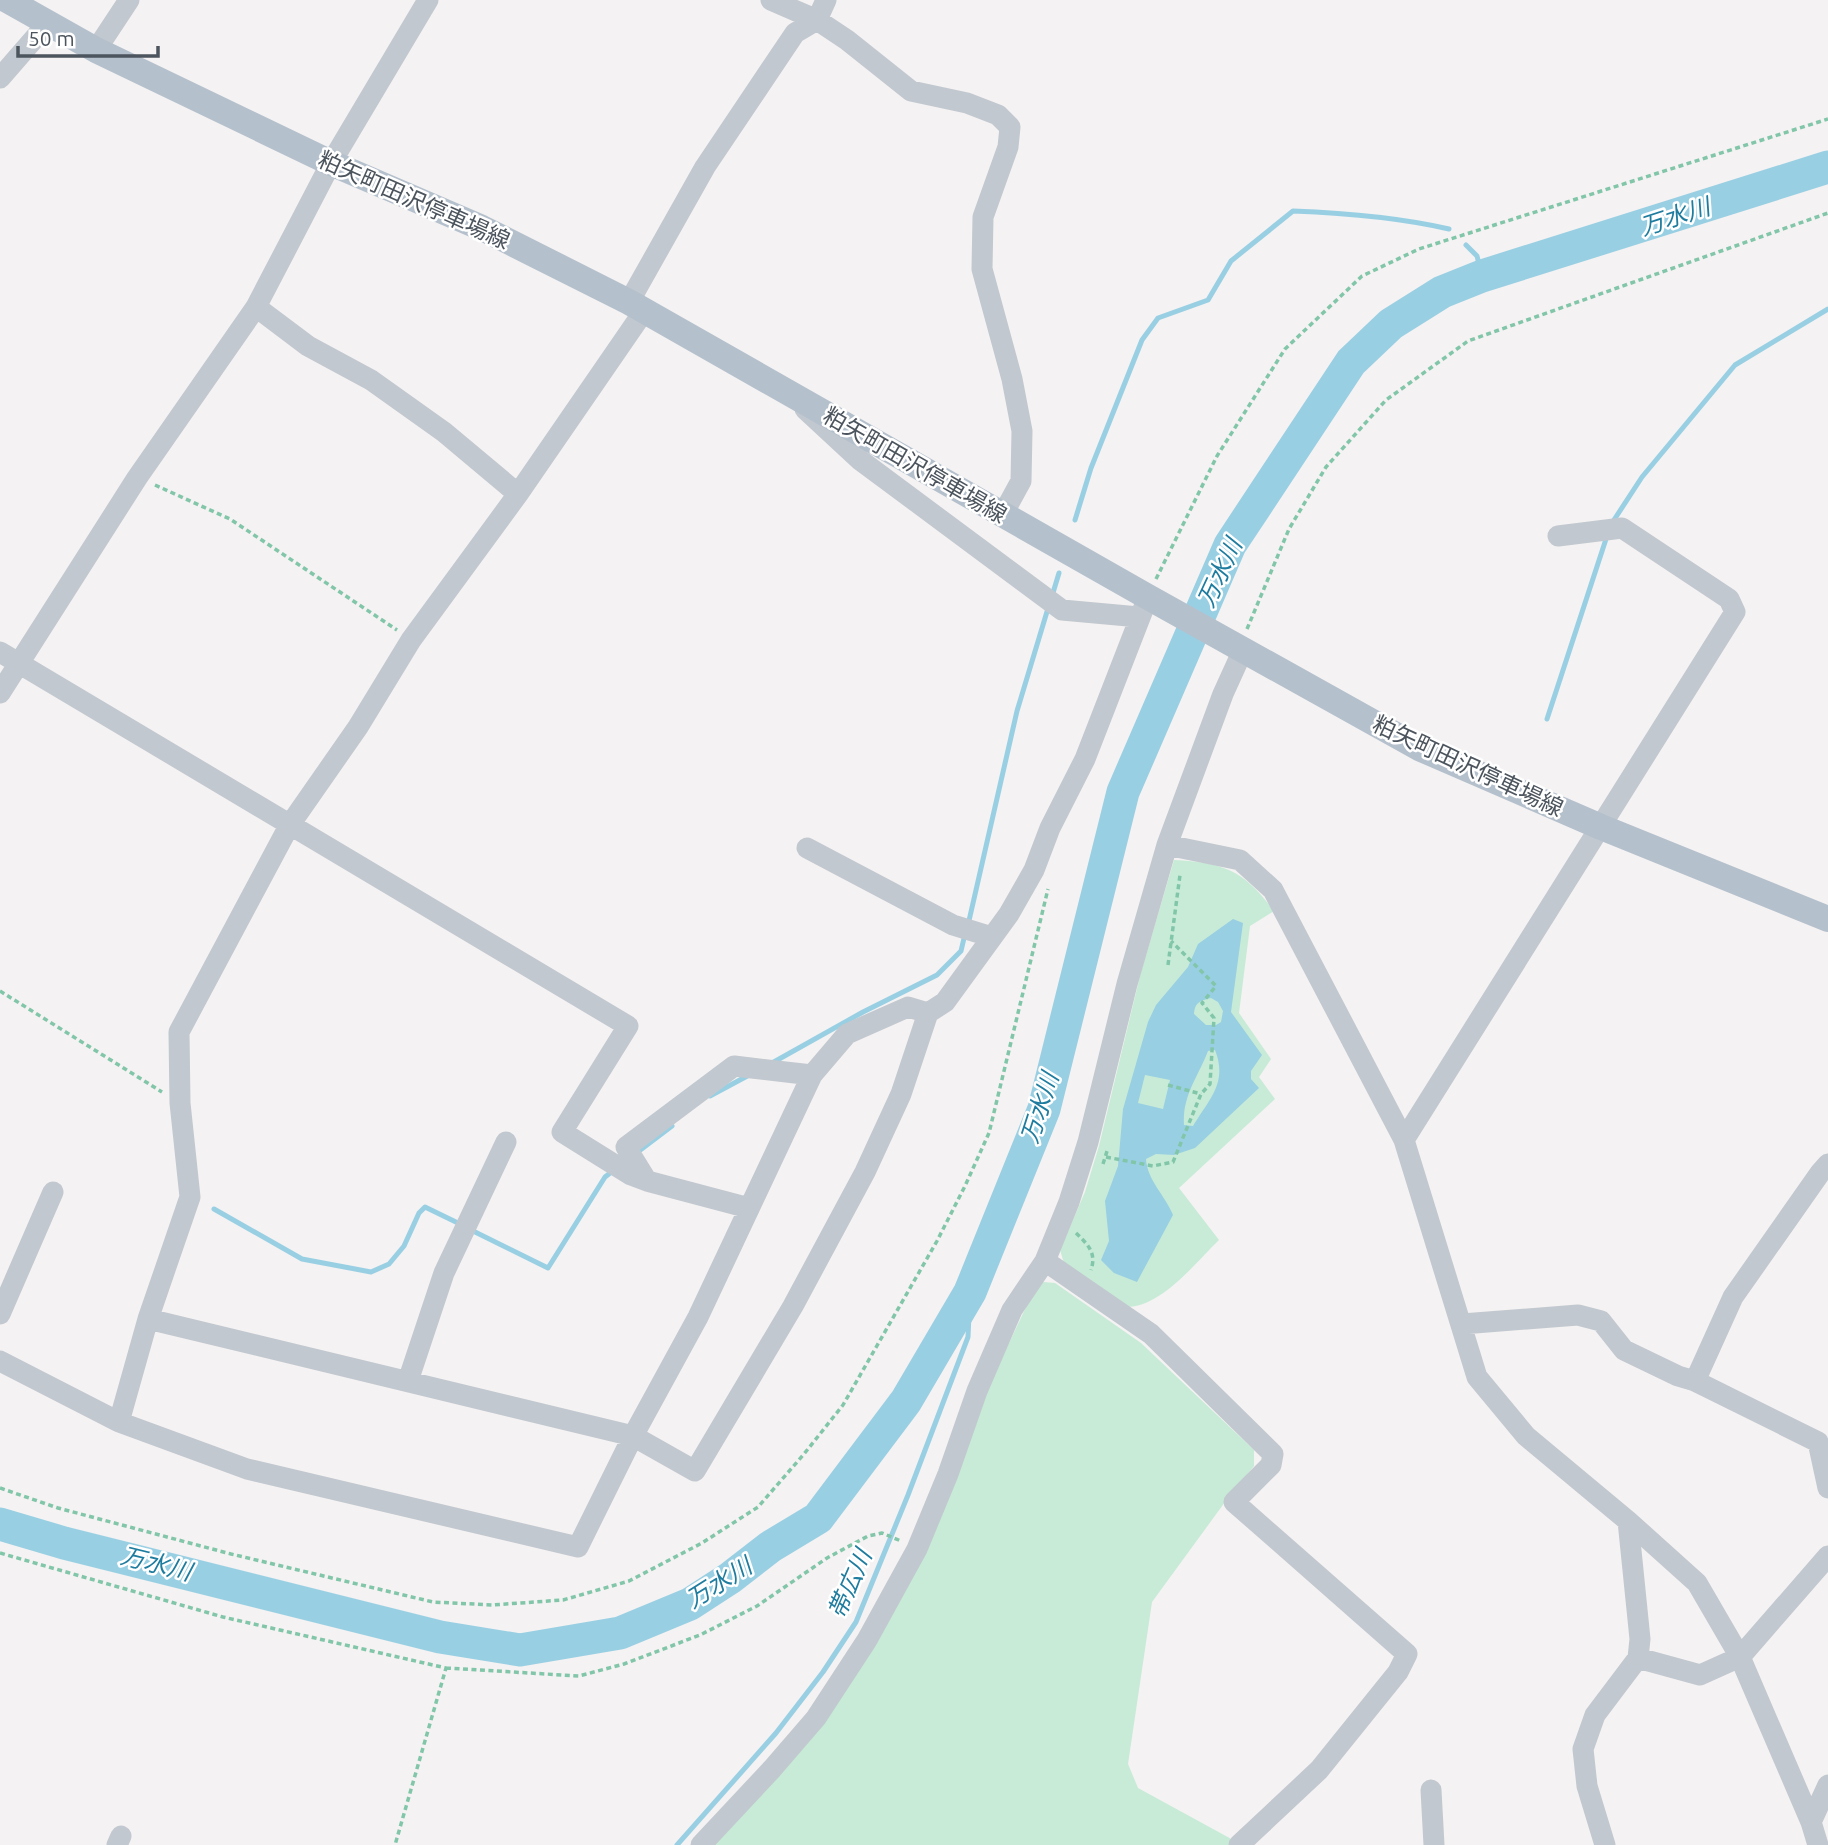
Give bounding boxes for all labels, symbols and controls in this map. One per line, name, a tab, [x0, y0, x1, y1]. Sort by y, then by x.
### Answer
scale bar	[18, 14, 158, 58]
text: 50 m	[28, 26, 75, 50]
street label: 粕矢町田沢停車場線	[315, 146, 514, 253]
water label: 万水川	[1636, 192, 1716, 240]
street label: 粕矢町田沢停車場線	[819, 402, 1011, 527]
water label: 万水川	[1192, 532, 1248, 611]
street label: 粕矢町田沢停車場線	[1369, 710, 1567, 821]
water label: 万水川	[1016, 1067, 1064, 1146]
water label: 万水川	[118, 1542, 197, 1586]
water label: 帯広川	[823, 1543, 878, 1622]
water label: 万水川	[681, 1550, 759, 1613]

